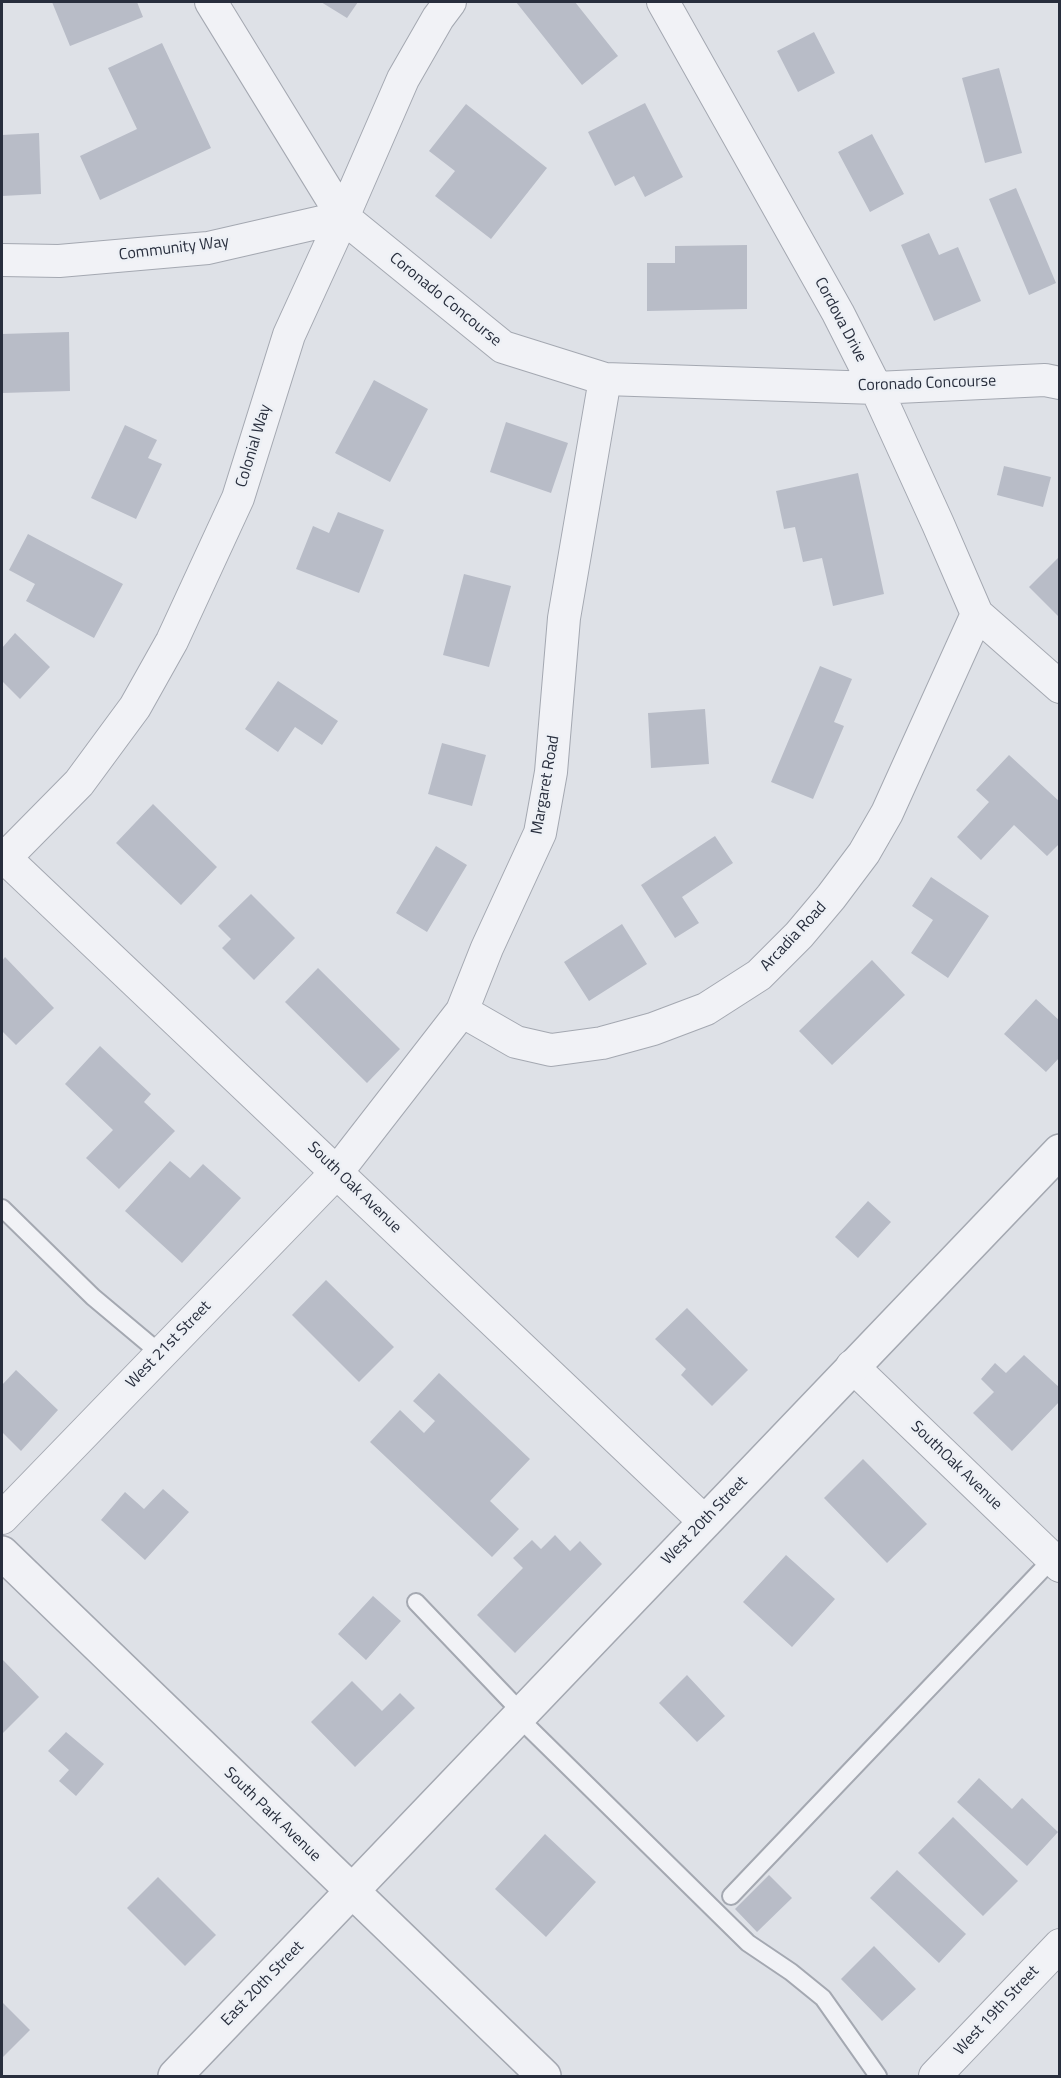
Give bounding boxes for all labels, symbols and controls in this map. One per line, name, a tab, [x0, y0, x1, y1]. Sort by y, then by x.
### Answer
street label: Community Way	[118, 233, 230, 265]
street label: Coronado Concourse	[385, 249, 505, 351]
street label: Cordova Drive	[810, 274, 870, 366]
street label: Coronado Concourse	[858, 372, 996, 396]
street label: Colonial Way	[232, 402, 276, 490]
street label: Margaret Road	[528, 734, 564, 836]
street label: Arcadia Road	[757, 898, 831, 976]
street label: South Oak Avenue	[303, 1138, 405, 1238]
street label: West 21st Street	[122, 1297, 216, 1393]
street label: SouthOak Avenue	[906, 1418, 1006, 1514]
street label: West 20th Street	[658, 1473, 752, 1569]
street label: South Park Avenue	[219, 1764, 325, 1866]
street label: East 20th Street	[218, 1938, 308, 2030]
street label: West 19th Street	[951, 1962, 1043, 2060]

